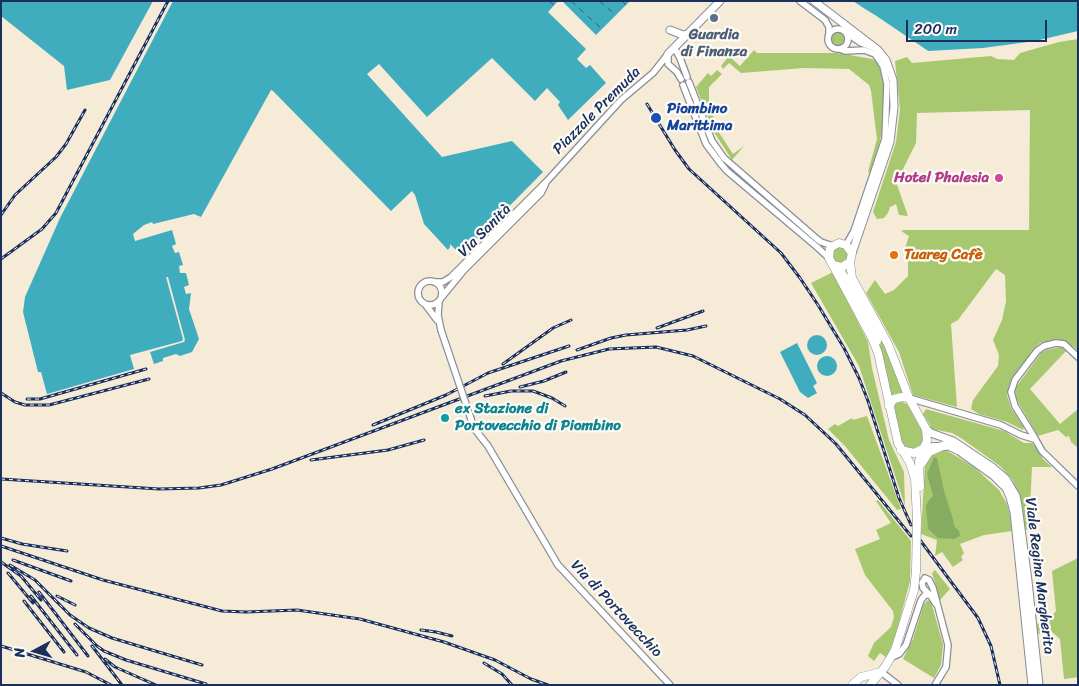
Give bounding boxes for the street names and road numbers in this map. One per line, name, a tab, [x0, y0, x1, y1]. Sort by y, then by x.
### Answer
street label: Piazzale Premuda	[549, 63, 645, 159]
street label: Via Sanità	[455, 201, 515, 261]
street label: Viale Regina Margherita	[1020, 497, 1058, 655]
street label: Via di Portovecchio	[566, 557, 666, 661]

